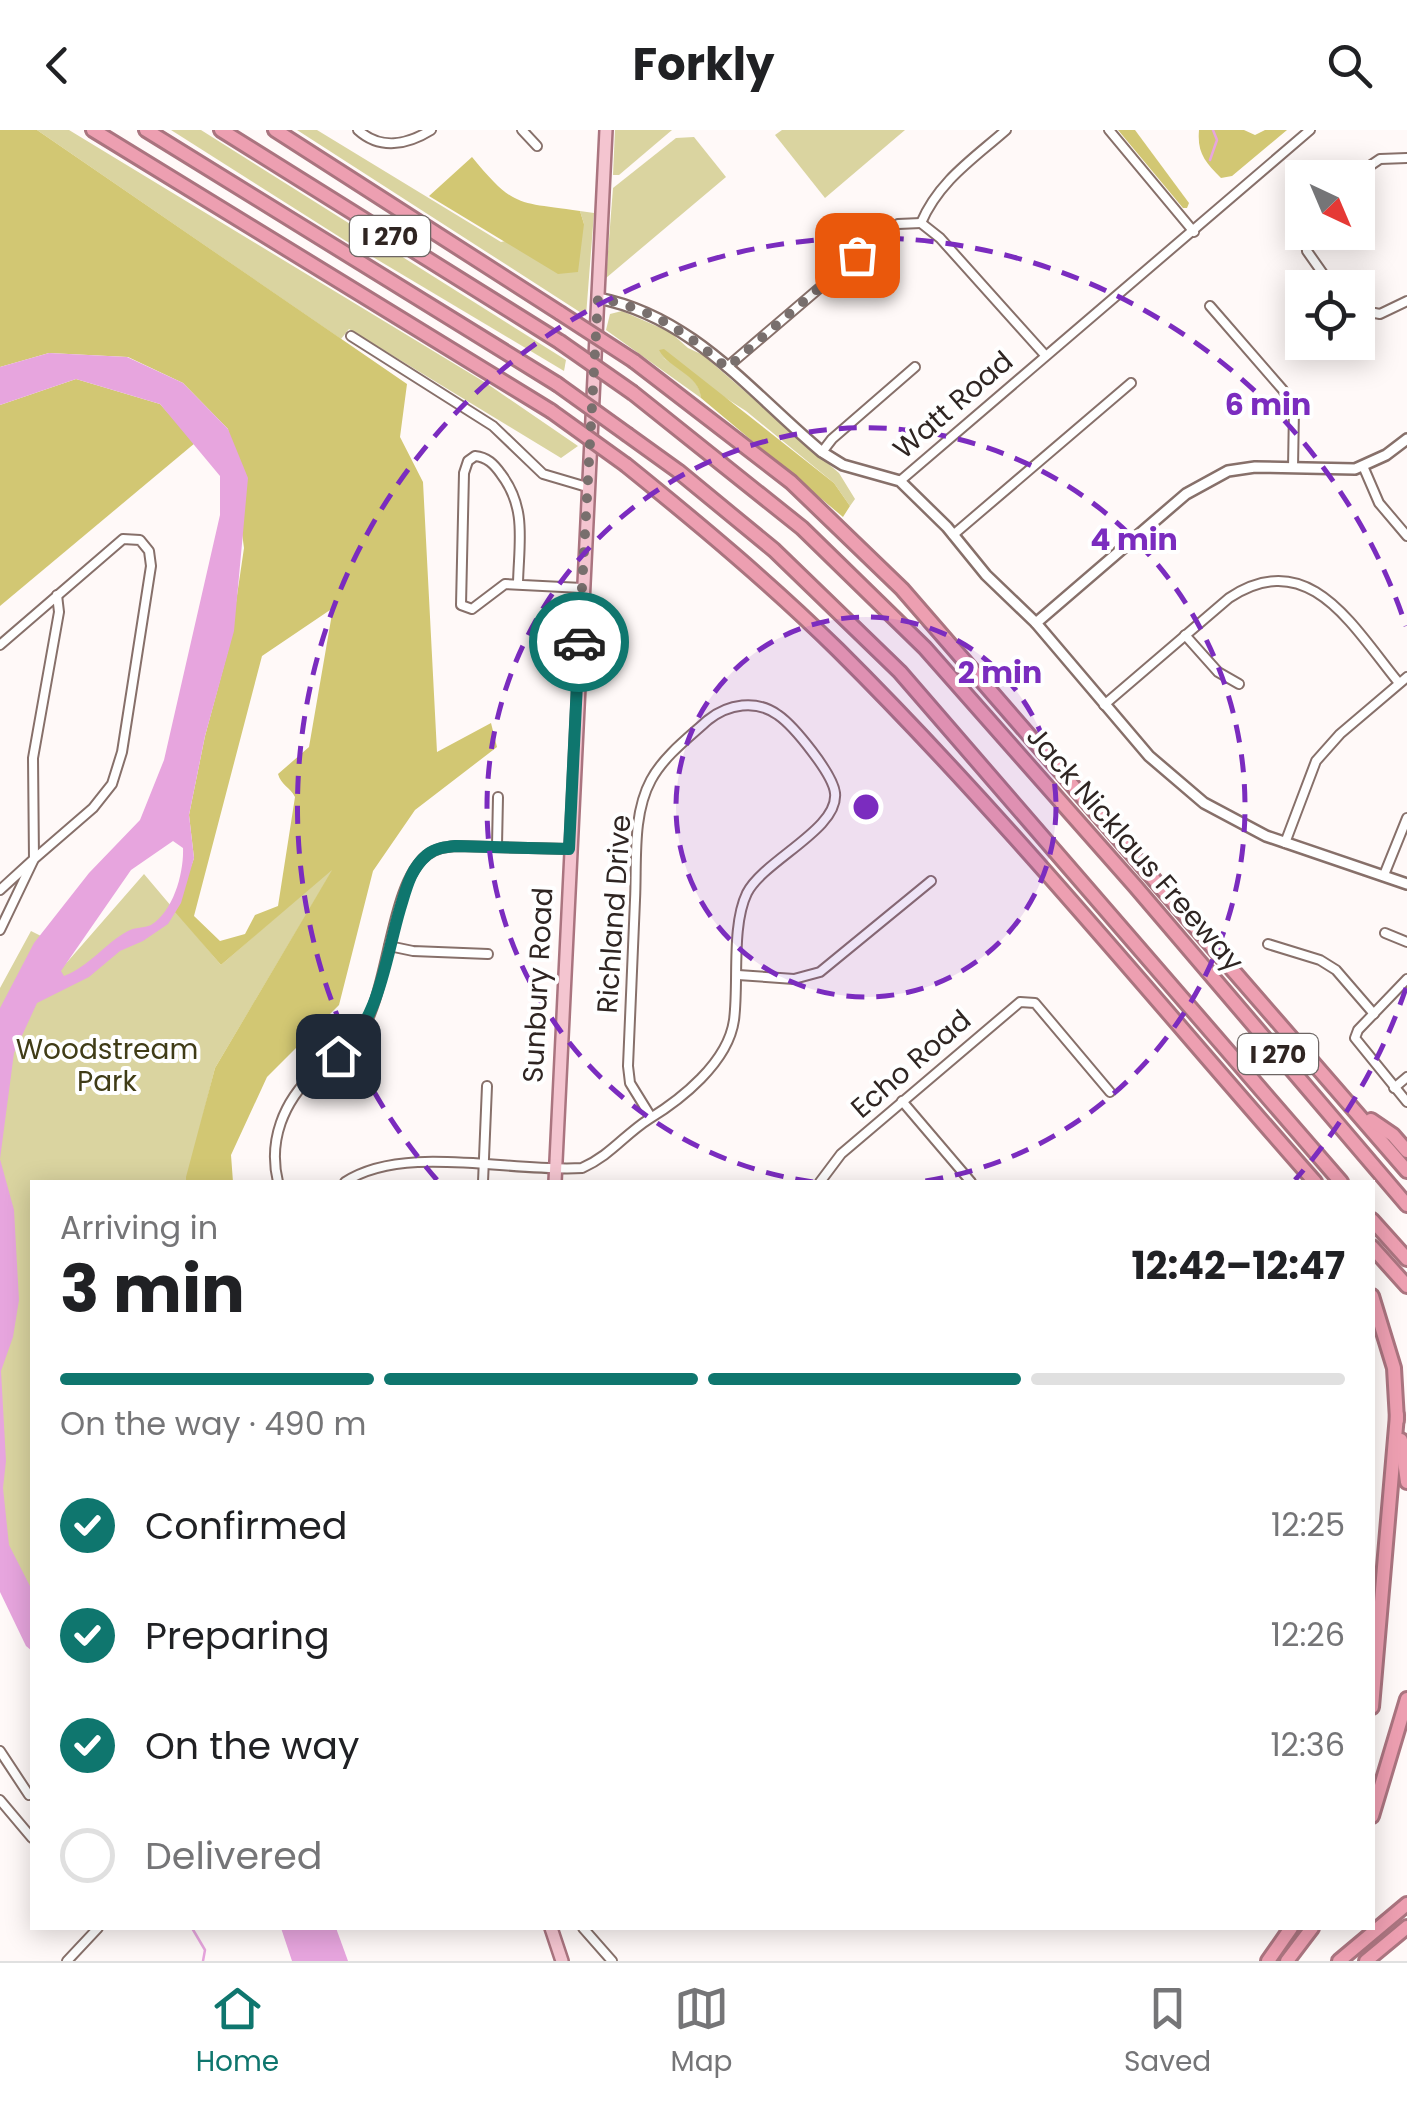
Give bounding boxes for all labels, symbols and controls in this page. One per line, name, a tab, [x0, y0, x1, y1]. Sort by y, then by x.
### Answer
text: Forkly	[632, 33, 775, 96]
icon: back	[30, 38, 85, 93]
icon: search	[1322, 38, 1377, 93]
north arrow	[1285, 160, 1375, 250]
map controls	[1285, 160, 1375, 360]
pin	[815, 213, 900, 298]
road number: I 270	[350, 216, 430, 256]
icon: bag	[830, 228, 885, 283]
button: locate	[1285, 270, 1375, 360]
street label: Watt Road	[885, 342, 1021, 468]
text: 6 min	[1225, 383, 1311, 426]
text: 4 min	[1090, 518, 1178, 561]
courier	[529, 592, 629, 692]
icon: car	[552, 615, 607, 670]
text: 2 min	[958, 651, 1042, 694]
street label: Jack Nicklaus Freeway	[1017, 718, 1253, 980]
centre of rings	[848, 789, 884, 825]
street label: Richland Drive	[588, 813, 640, 1015]
street label: Sunbury Road	[513, 886, 563, 1084]
street label: Echo Road	[843, 1001, 979, 1127]
pin	[296, 1014, 381, 1099]
icon: home	[311, 1029, 366, 1084]
park label: Woodstream Park	[16, 1030, 198, 1101]
road number: I 270	[1238, 1034, 1318, 1074]
text: Arriving in	[60, 1205, 218, 1250]
text: 12:42–12:47	[1132, 1239, 1345, 1292]
text: 3 min	[60, 1244, 245, 1335]
text: On the way · 490 m	[60, 1401, 366, 1446]
icon: check	[60, 1498, 115, 1553]
text: Confirmed	[145, 1499, 347, 1552]
text: 12:25	[1271, 1502, 1345, 1547]
icon: check	[60, 1608, 115, 1663]
text: Preparing	[145, 1609, 330, 1662]
text: 12:26	[1271, 1612, 1345, 1657]
icon: check	[60, 1718, 115, 1773]
text: On the way	[145, 1719, 359, 1772]
text: 12:36	[1270, 1722, 1345, 1767]
text: Delivered	[145, 1829, 322, 1882]
tab: Home	[196, 1981, 279, 2083]
tab: Map	[671, 1981, 733, 2083]
tab: Saved	[1124, 1981, 1211, 2083]

